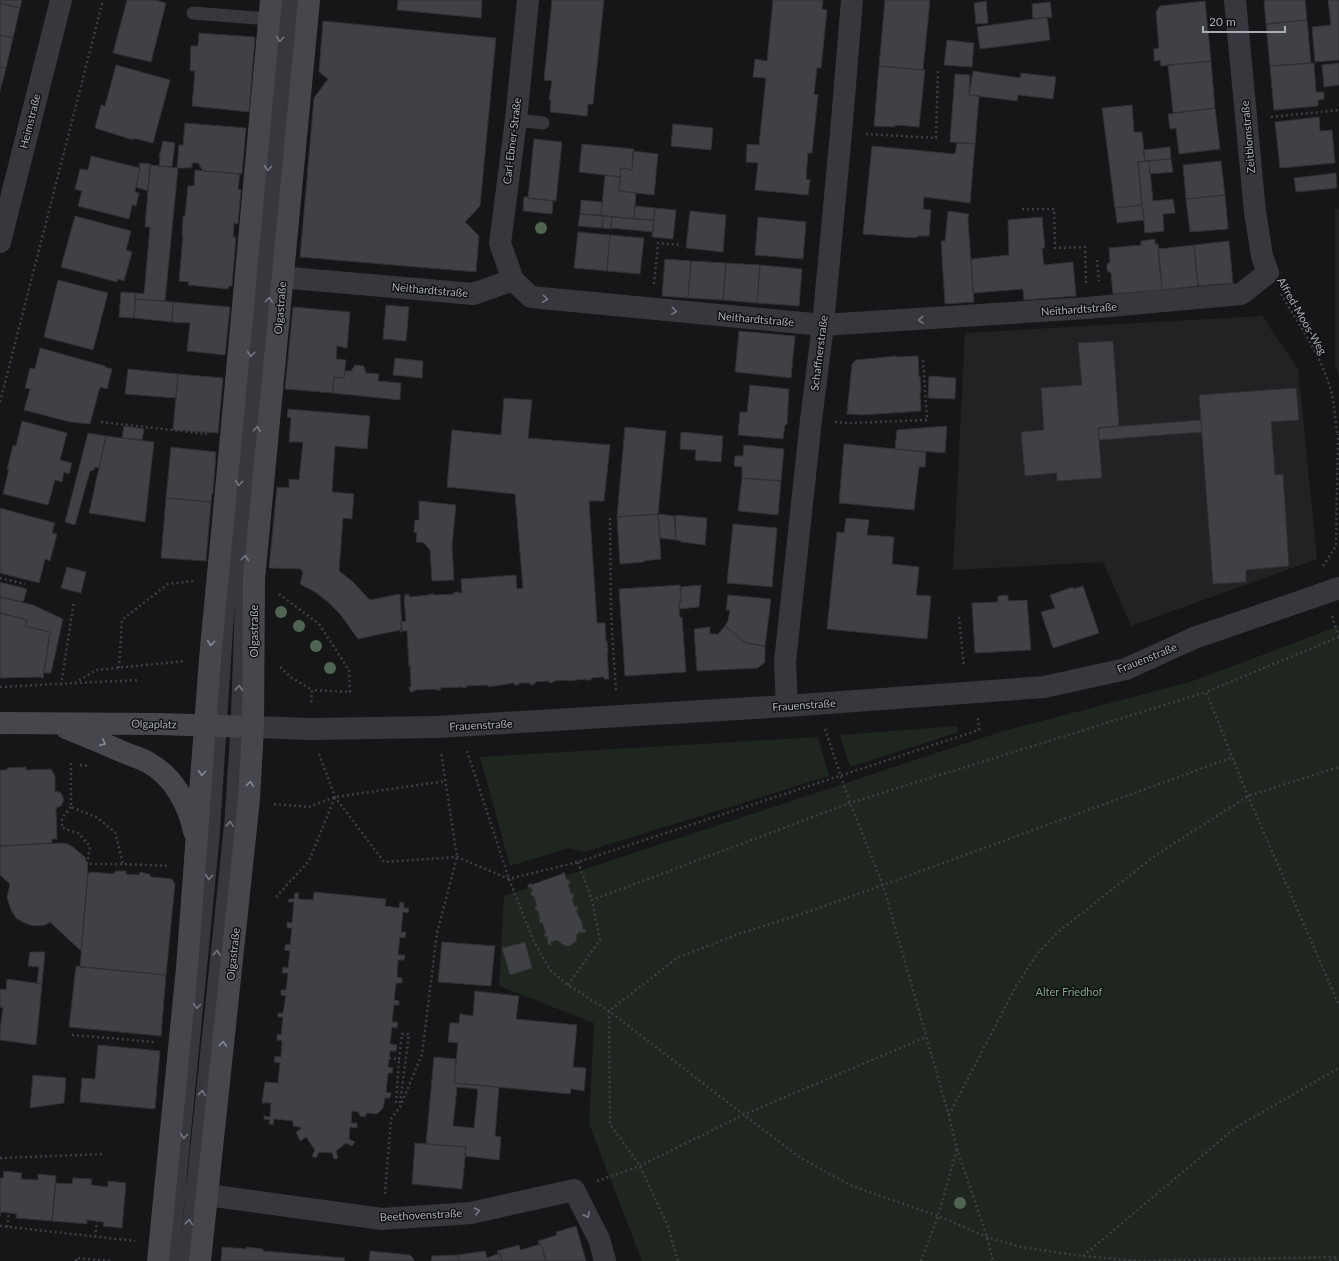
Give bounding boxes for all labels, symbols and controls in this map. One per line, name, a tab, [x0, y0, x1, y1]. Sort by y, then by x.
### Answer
scale bar	[1203, 8, 1285, 34]
text: 20 m	[1209, 14, 1236, 29]
one-way arrow	[276, 36, 285, 42]
street label: Heimstraße	[16, 92, 43, 150]
street label: Carl-Ebner-Straße	[500, 97, 523, 185]
street label: Zeitblomstraße	[1238, 100, 1257, 174]
one-way arrow	[264, 165, 273, 171]
street label: Alfred-Moos-Weg	[1275, 275, 1330, 357]
street label: Neithardtstraße	[391, 280, 469, 299]
street label: Olgastraße	[271, 281, 288, 335]
one-way arrow	[542, 294, 548, 303]
one-way arrow	[264, 296, 273, 303]
street label: Neithardtstraße	[1040, 299, 1118, 318]
one-way arrow	[671, 306, 677, 315]
street label: Neithardtstraße	[717, 309, 795, 328]
street label: Schaffnerstraße	[807, 314, 830, 392]
one-way arrow	[918, 315, 924, 324]
one-way arrow	[247, 350, 256, 357]
one-way arrow	[252, 426, 261, 432]
one-way arrow	[235, 480, 244, 486]
one-way arrow	[240, 555, 249, 561]
street label: Olgastraße	[247, 604, 260, 657]
one-way arrow	[207, 640, 216, 646]
street label: Frauenstraße	[1115, 640, 1179, 675]
one-way arrow	[235, 685, 243, 691]
street label: Frauenstraße	[772, 696, 836, 713]
street label: Frauenstraße	[449, 716, 513, 733]
street label: Olgaplatz	[131, 717, 177, 730]
one-way arrow	[99, 738, 107, 746]
one-way arrow	[197, 770, 206, 776]
one-way arrow	[246, 781, 255, 787]
one-way arrow	[226, 821, 235, 827]
one-way arrow	[204, 874, 213, 880]
street label: Olgastraße	[223, 927, 242, 981]
one-way arrow	[212, 950, 221, 956]
park label: Alter Friedhof	[1036, 985, 1103, 998]
one-way arrow	[192, 1003, 201, 1009]
one-way arrow	[218, 1041, 227, 1047]
one-way arrow	[197, 1090, 206, 1096]
one-way arrow	[180, 1133, 189, 1139]
street label: Beethovenstraße	[379, 1206, 463, 1223]
one-way arrow	[474, 1208, 480, 1216]
one-way arrow	[582, 1210, 589, 1218]
one-way arrow	[184, 1219, 193, 1225]

